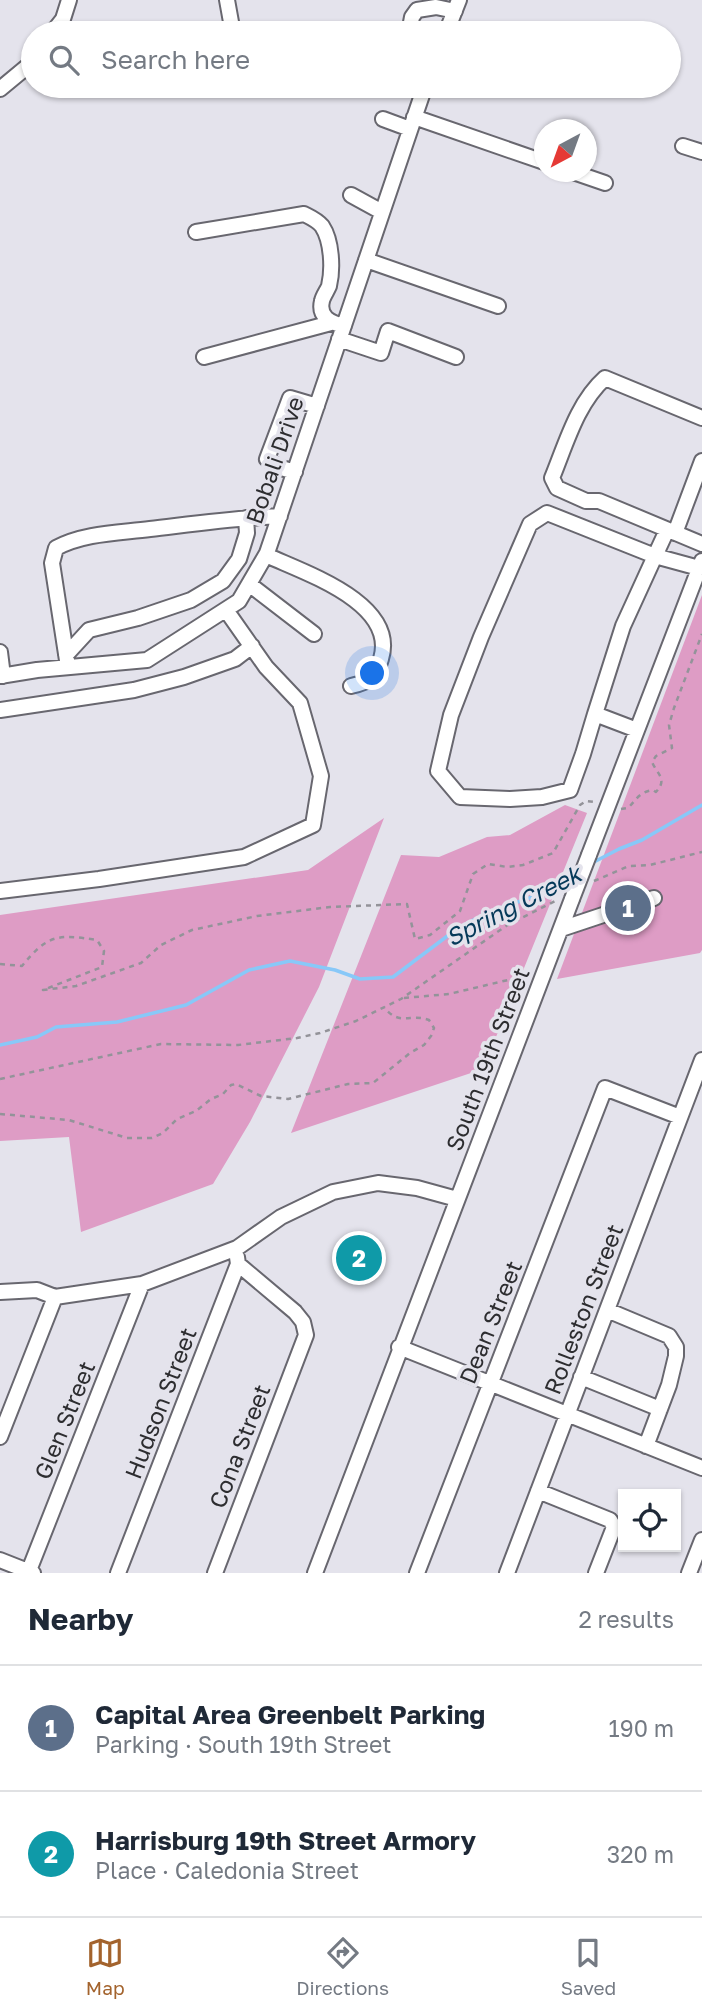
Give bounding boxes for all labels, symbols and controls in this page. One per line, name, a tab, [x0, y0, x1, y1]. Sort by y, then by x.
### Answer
search box	[21, 21, 681, 98]
icon: search	[45, 41, 83, 79]
text: Search here	[101, 44, 250, 75]
north arrow	[534, 119, 597, 182]
street label: Bobali Drive	[239, 393, 309, 527]
your location	[355, 656, 389, 690]
water label: Spring Creek	[440, 857, 588, 952]
pin: 1	[605, 882, 651, 934]
street label: South 19th Street	[439, 964, 535, 1154]
street label: Rolleston Street	[538, 1220, 628, 1398]
pin: 2	[336, 1232, 382, 1284]
street label: Dean Street	[453, 1256, 527, 1388]
street label: Hudson Street	[118, 1324, 202, 1482]
street label: Glen Street	[28, 1357, 100, 1483]
street label: Cona Street	[203, 1380, 275, 1512]
map controls	[618, 1489, 681, 1552]
button: locate	[618, 1489, 681, 1552]
text: Nearby	[28, 1601, 133, 1637]
text: 2 results	[578, 1605, 674, 1633]
text: Capital Area Greenbelt Parking	[95, 1699, 485, 1730]
text: 1	[45, 1714, 57, 1742]
text: 190 m	[609, 1714, 674, 1742]
text: Parking · South 19th Street	[95, 1730, 391, 1758]
text: Harrisburg 19th Street Armory	[95, 1825, 476, 1856]
text: 2	[44, 1840, 58, 1868]
text: 320 m	[607, 1840, 674, 1868]
text: Place · Caledonia Street	[95, 1856, 359, 1884]
tab: Map	[86, 1934, 125, 1999]
tab: Directions	[296, 1934, 389, 1999]
tab: Saved	[561, 1934, 616, 1999]

